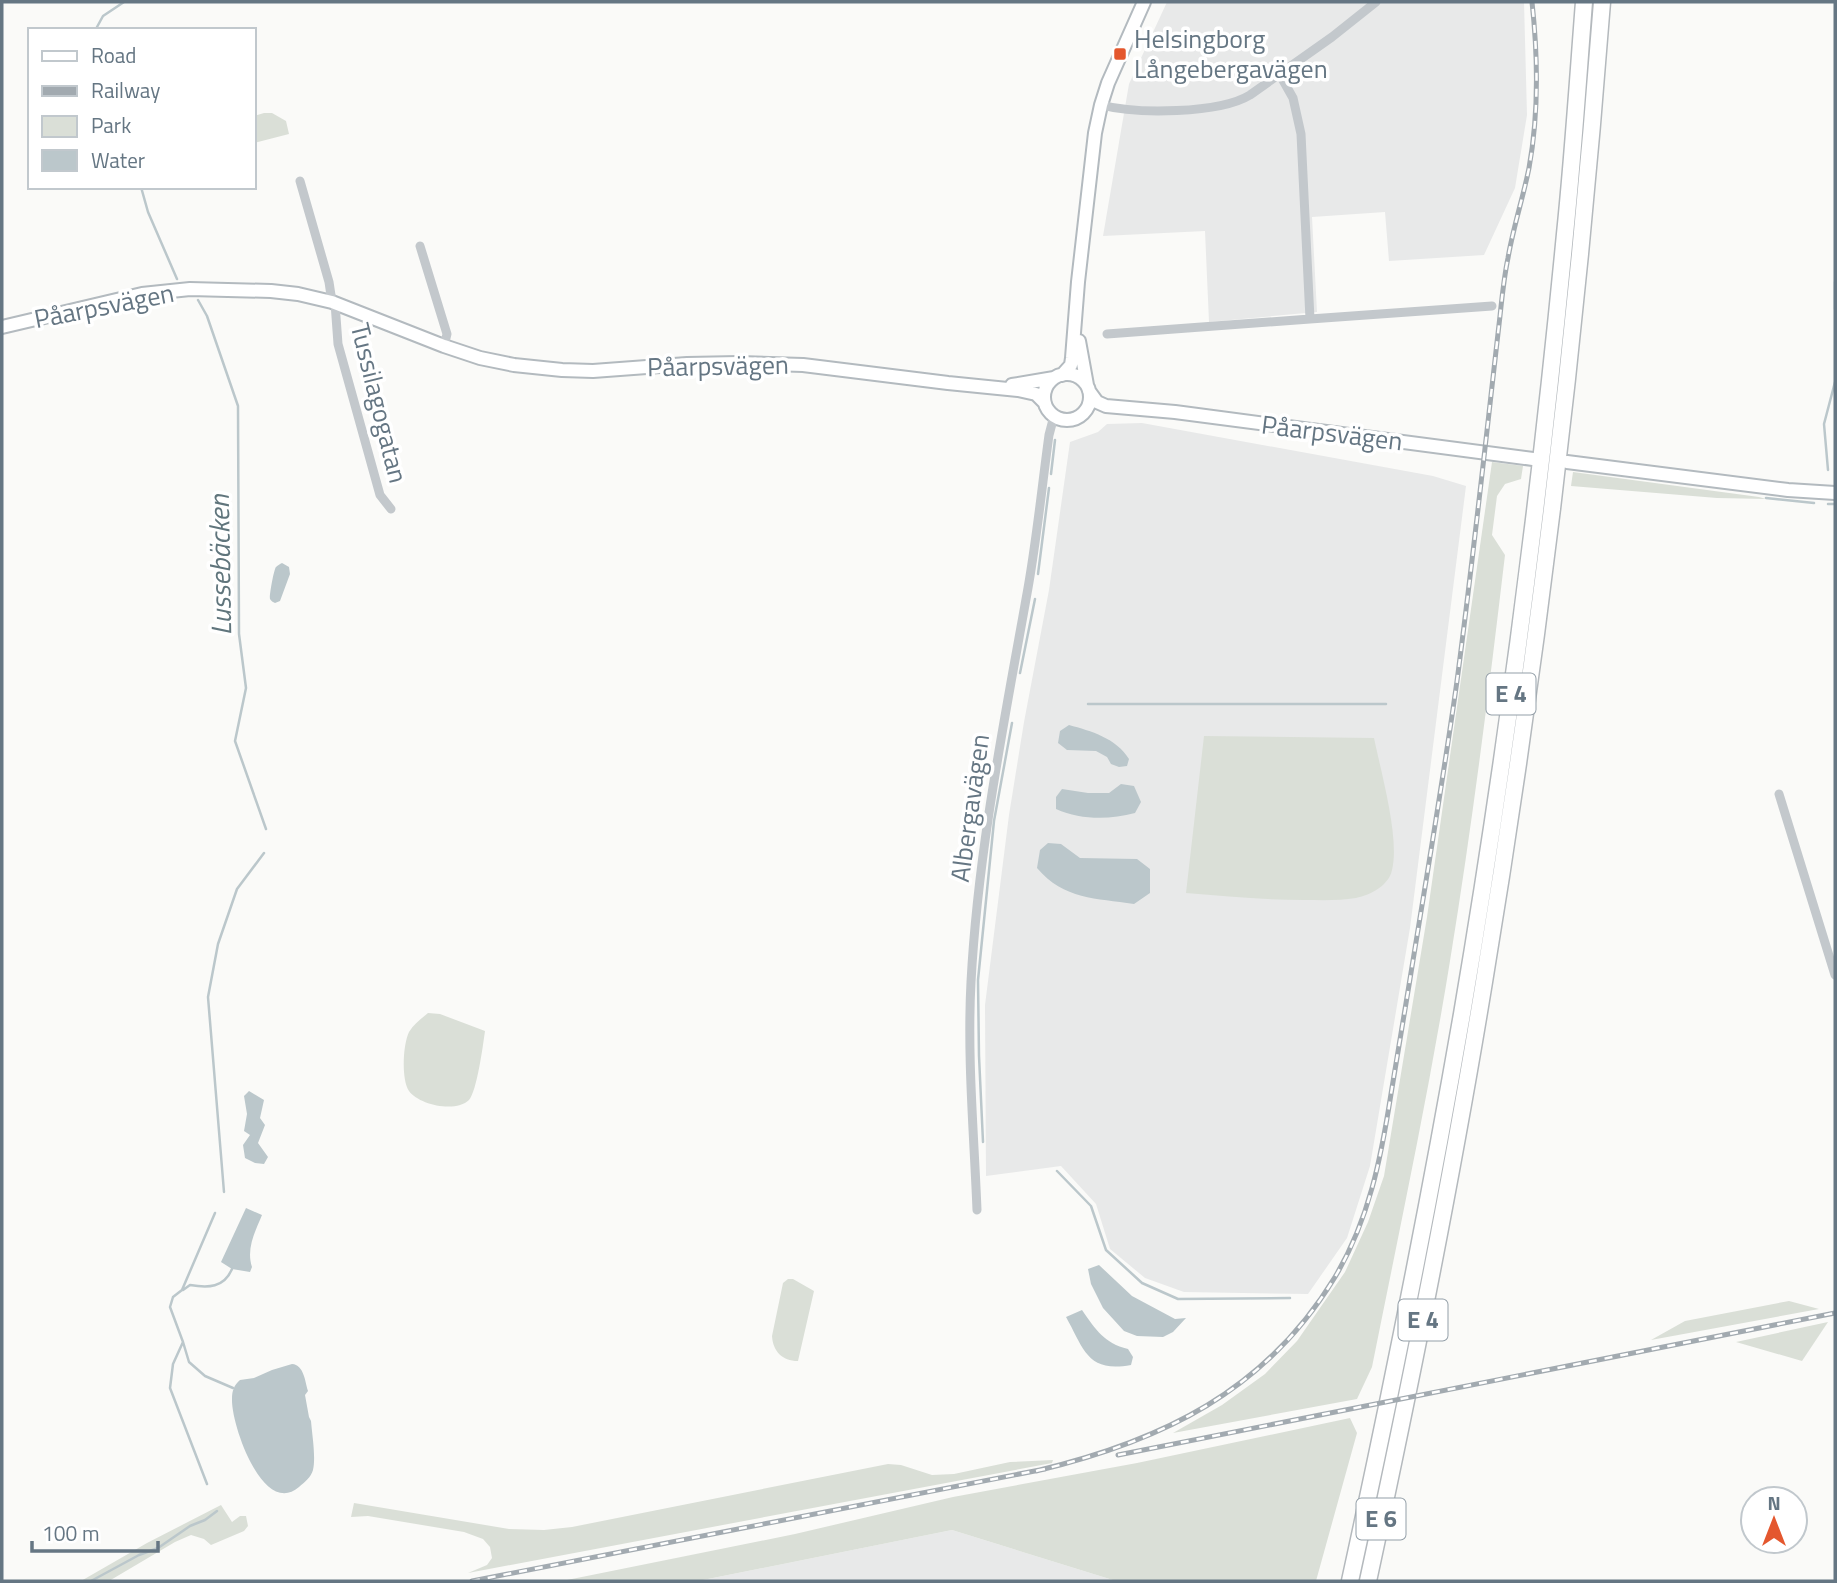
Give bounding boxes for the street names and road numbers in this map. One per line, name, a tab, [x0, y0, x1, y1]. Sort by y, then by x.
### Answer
street label: Påarpsvägen	[31, 273, 177, 338]
street label: Tussilagogatan	[341, 319, 418, 487]
street label: Påarpsvägen	[647, 345, 789, 386]
street label: Påarpsvägen	[1259, 405, 1405, 460]
road number: E 4	[1486, 674, 1536, 714]
street label: Albergavägen	[940, 731, 999, 885]
road number: E 4	[1398, 1300, 1448, 1340]
road number: E 6	[1356, 1498, 1406, 1540]

